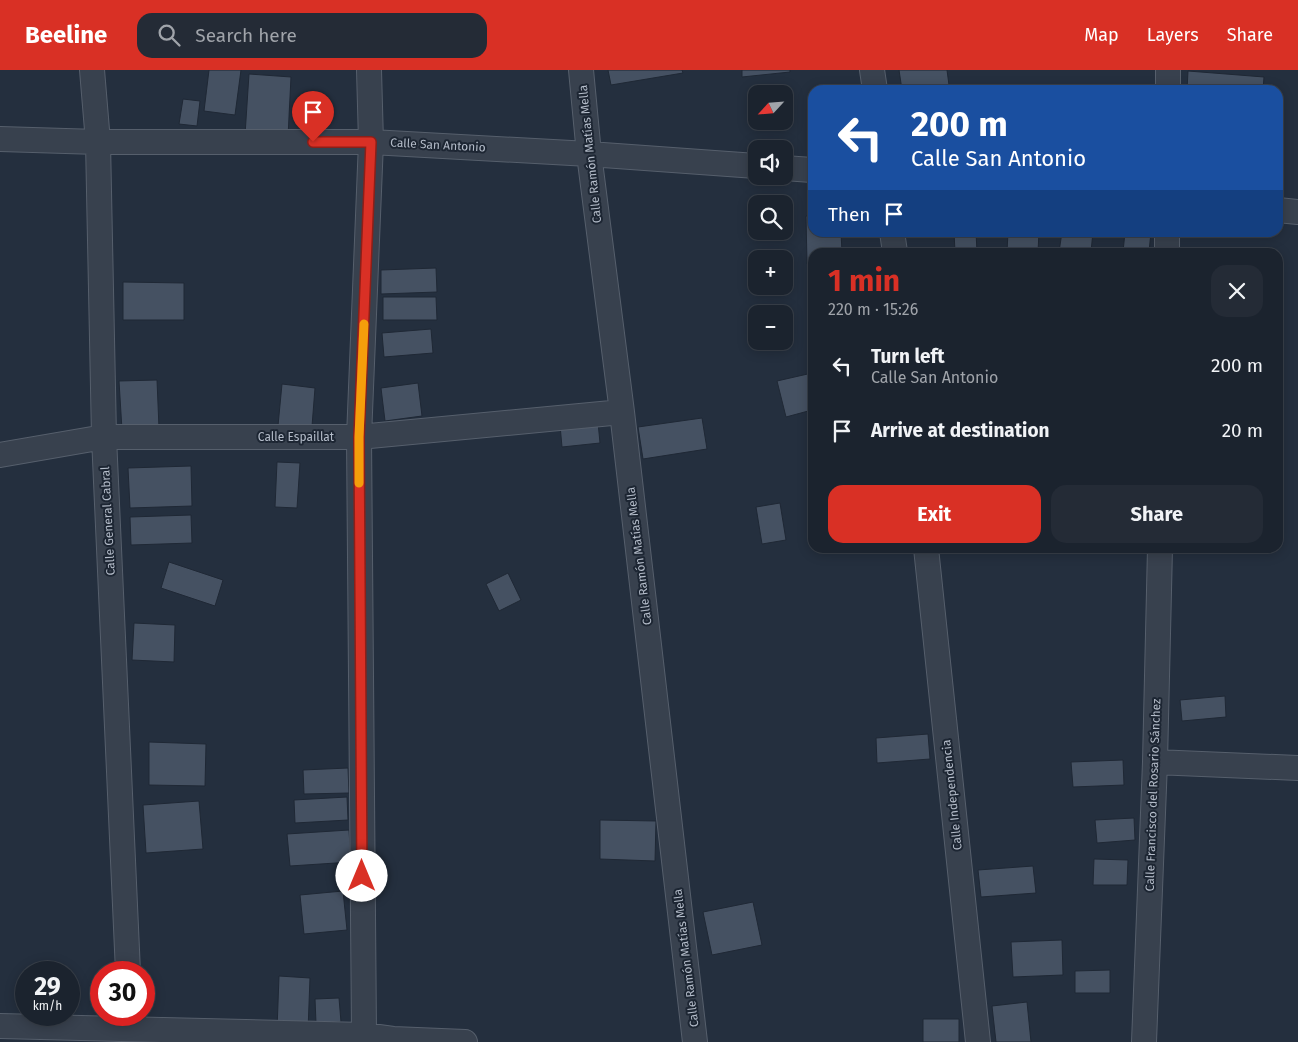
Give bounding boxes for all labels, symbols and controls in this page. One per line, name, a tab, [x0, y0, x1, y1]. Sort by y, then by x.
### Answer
search box	[137, 13, 487, 58]
text: Beeline	[25, 21, 107, 49]
icon: search	[155, 21, 183, 49]
text: Search here	[195, 24, 297, 47]
text: Map	[1084, 24, 1119, 46]
text: Layers	[1147, 24, 1199, 46]
text: Share	[1227, 24, 1273, 46]
street label: Calle Ramón Matías Mella	[576, 84, 604, 224]
north arrow	[748, 85, 792, 130]
map controls	[748, 85, 793, 350]
pin	[292, 91, 334, 142]
icon: arrive	[299, 98, 327, 126]
text: 200 m	[911, 103, 1008, 145]
icon: left	[828, 105, 893, 170]
street label: Calle San Antonio	[390, 136, 486, 154]
button: sound	[748, 140, 793, 185]
text: Calle San Antonio	[911, 145, 1086, 172]
button: search	[748, 195, 793, 240]
icon: arrive	[880, 200, 908, 228]
text: Then	[828, 203, 870, 226]
button: +	[748, 250, 793, 295]
text: 1 min	[828, 263, 900, 299]
button: close	[1211, 265, 1263, 317]
text: 220 m · 15:26	[828, 300, 918, 319]
button: −	[748, 305, 793, 350]
text: Turn left	[871, 345, 945, 368]
icon: left	[828, 352, 856, 380]
text: 200 m	[1211, 354, 1263, 377]
text: Calle San Antonio	[871, 368, 998, 387]
icon: arrive	[828, 417, 856, 445]
text: Arrive at destination	[871, 419, 1050, 442]
text: 20 m	[1222, 419, 1263, 442]
street label: Calle Espaillat	[258, 430, 335, 444]
street label: Calle General Cabral	[98, 466, 118, 576]
button: Exit	[828, 485, 1041, 543]
button: Share	[1051, 485, 1263, 543]
street label: Calle Ramón Matías Mella	[624, 486, 654, 626]
street label: Calle Francisco del Rosario Sánchez	[1143, 698, 1163, 892]
street label: Calle Independencia	[939, 739, 965, 851]
position arrow	[335, 849, 387, 901]
street label: Calle Ramón Matías Mella	[671, 888, 701, 1028]
speed limit sign: 30	[90, 961, 155, 1026]
text: 29	[34, 972, 61, 1002]
text: km/h	[33, 999, 62, 1013]

